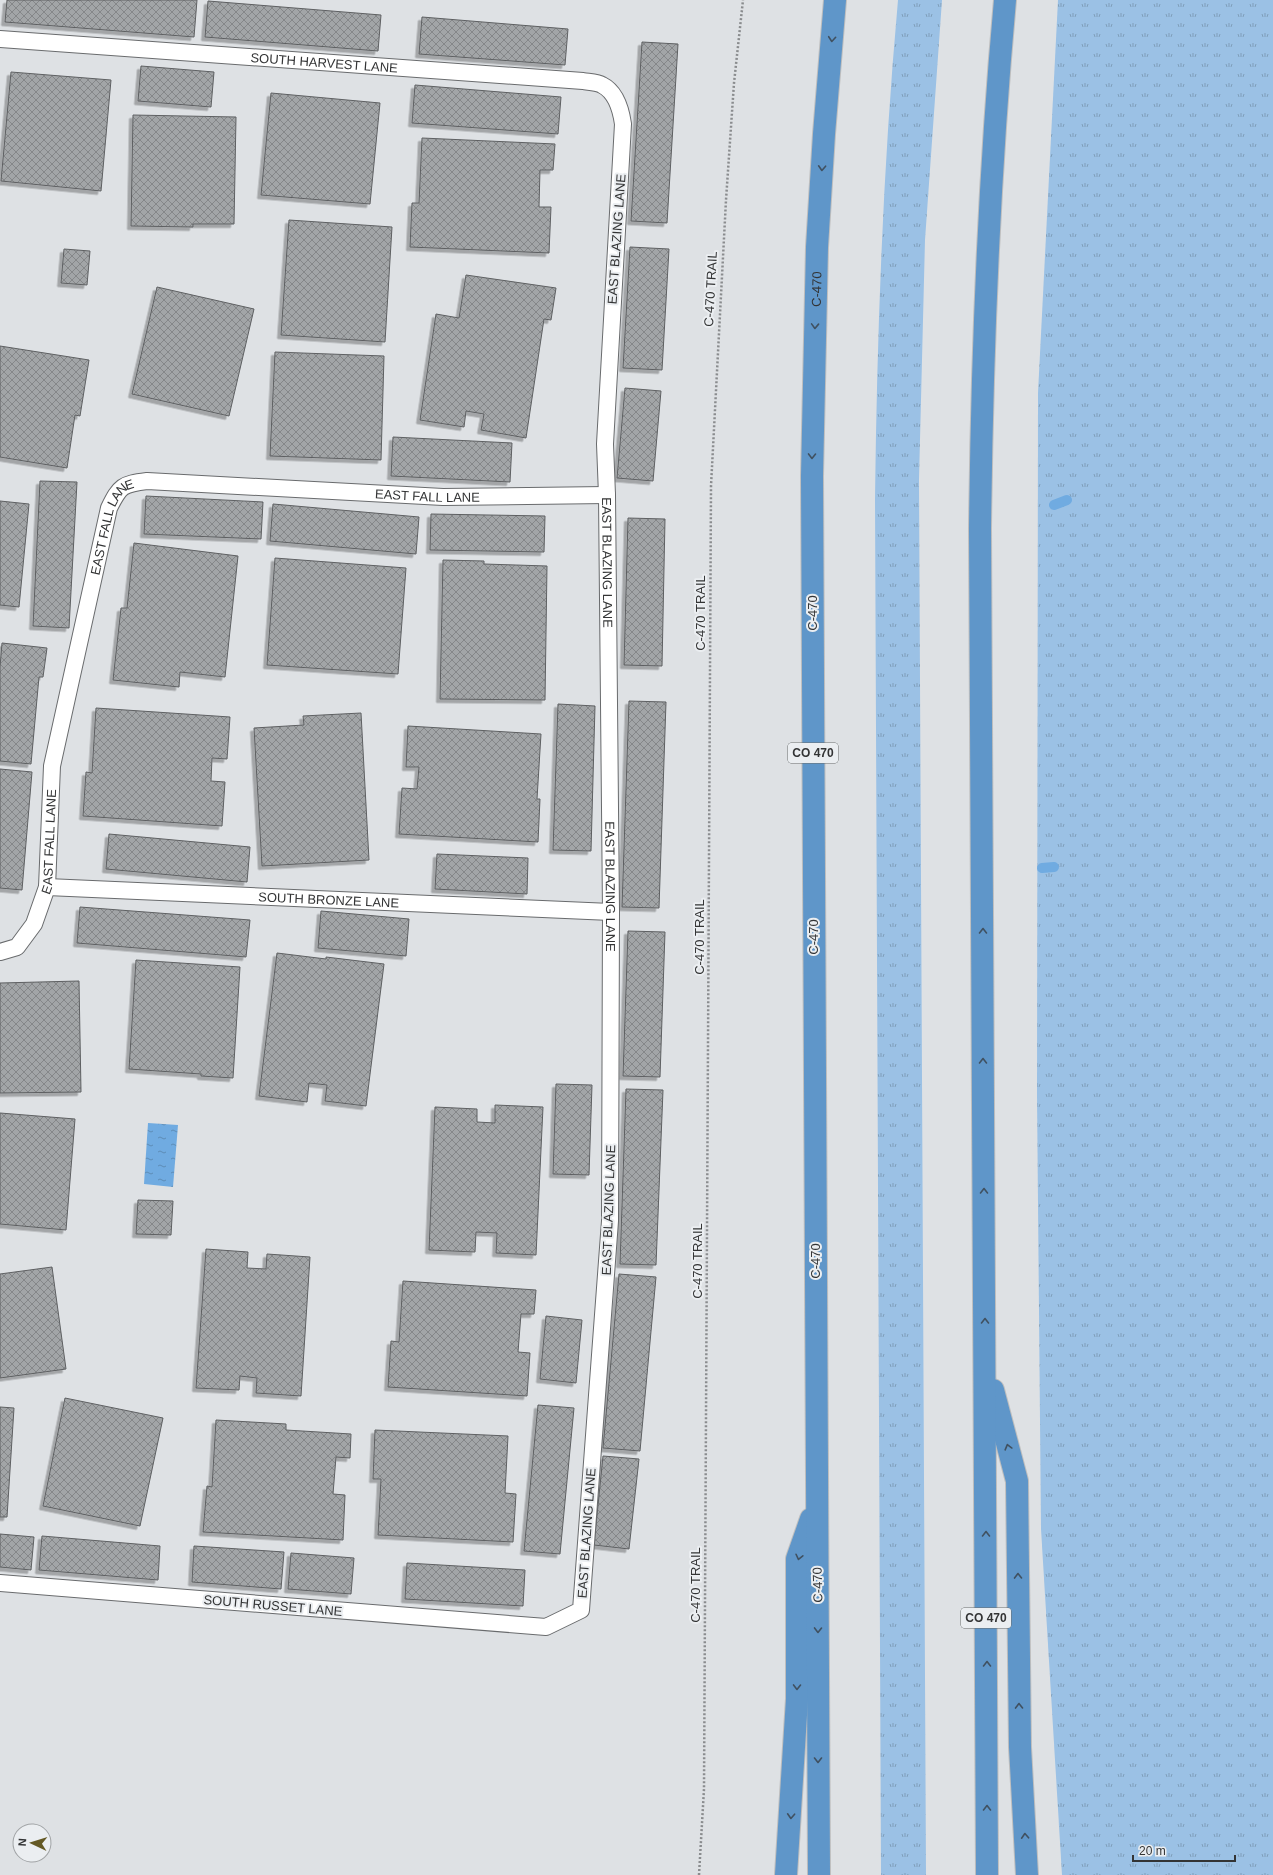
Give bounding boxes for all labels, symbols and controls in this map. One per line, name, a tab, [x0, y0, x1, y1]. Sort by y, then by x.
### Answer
one-way arrow	[827, 36, 836, 42]
street label: SOUTH HARVEST LANE	[250, 50, 399, 76]
one-way arrow	[817, 165, 826, 171]
street label: EAST BLAZING LANE	[604, 173, 629, 305]
street label: C-470 TRAIL	[701, 251, 720, 327]
street label: C-470	[809, 271, 824, 307]
one-way arrow	[811, 323, 819, 329]
one-way arrow	[808, 453, 817, 459]
street label: EAST FALL LANE	[87, 476, 136, 576]
street label: EAST FALL LANE	[375, 486, 480, 505]
street label: EAST BLAZING LANE	[599, 497, 615, 628]
street label: C-470 TRAIL	[693, 575, 708, 651]
street label: C-470	[805, 595, 820, 631]
road number: CO 470	[788, 743, 838, 763]
street label: EAST FALL LANE	[38, 789, 59, 896]
street label: EAST BLAZING LANE	[602, 821, 618, 952]
street label: SOUTH BRONZE LANE	[258, 889, 400, 911]
street label: C-470 TRAIL	[692, 899, 707, 975]
street label: C-470	[806, 919, 821, 955]
one-way arrow	[979, 928, 987, 934]
one-way arrow	[979, 1058, 987, 1064]
street label: EAST BLAZING LANE	[599, 1144, 618, 1276]
one-way arrow	[980, 1188, 988, 1194]
street label: C-470 TRAIL	[690, 1223, 705, 1299]
street label: C-470	[808, 1243, 823, 1279]
one-way arrow	[981, 1318, 989, 1324]
one-way arrow	[1004, 1444, 1013, 1451]
street label: EAST BLAZING LANE	[574, 1467, 599, 1599]
one-way arrow	[982, 1531, 990, 1537]
street label: C-470 TRAIL	[688, 1547, 703, 1623]
one-way arrow	[795, 1554, 803, 1560]
street label: C-470	[809, 1567, 826, 1603]
one-way arrow	[1013, 1573, 1022, 1579]
street label: SOUTH RUSSET LANE	[203, 1592, 343, 1619]
road number: CO 470	[961, 1608, 1011, 1628]
one-way arrow	[814, 1627, 822, 1633]
one-way arrow	[983, 1661, 991, 1667]
one-way arrow	[793, 1684, 801, 1690]
one-way arrow	[1015, 1703, 1023, 1709]
one-way arrow	[814, 1757, 822, 1763]
one-way arrow	[983, 1805, 991, 1811]
one-way arrow	[786, 1813, 795, 1819]
north arrow	[12, 1823, 52, 1863]
one-way arrow	[1021, 1833, 1029, 1839]
scale bar	[1133, 1837, 1235, 1863]
text: N	[16, 1838, 28, 1847]
text: 20 m	[1139, 1844, 1166, 1858]

